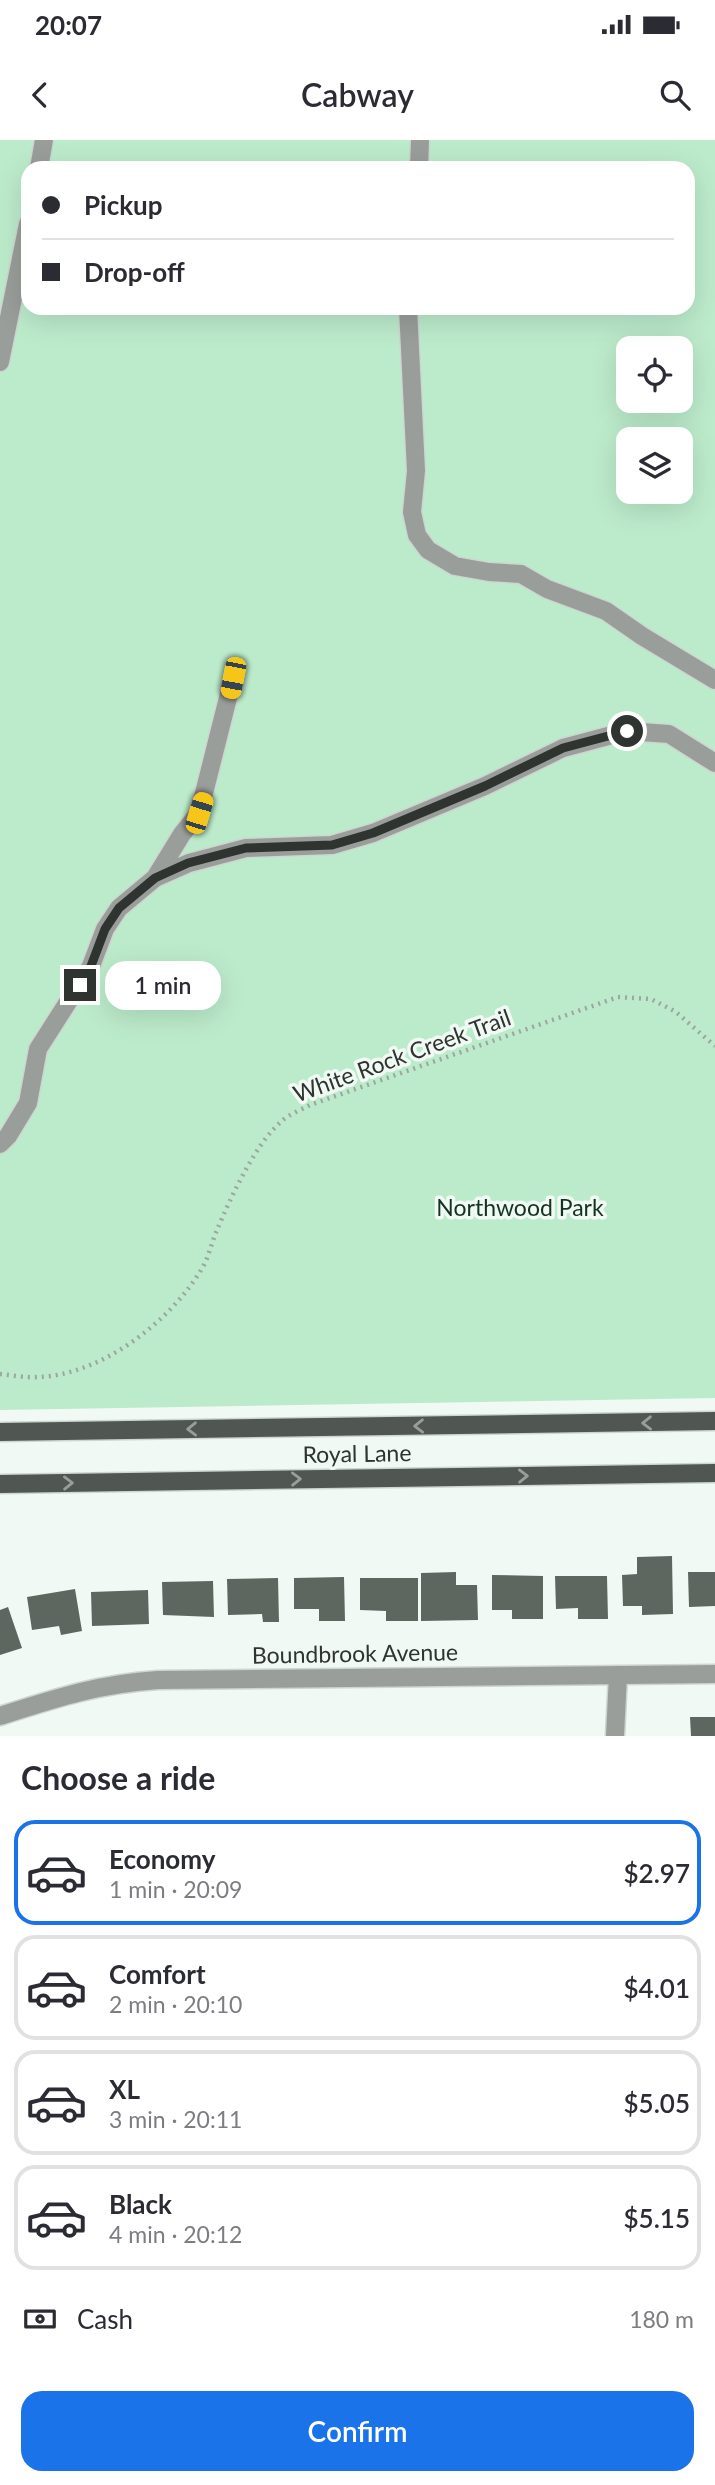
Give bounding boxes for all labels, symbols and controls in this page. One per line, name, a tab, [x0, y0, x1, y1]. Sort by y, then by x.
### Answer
text: 20:07	[35, 9, 102, 41]
text: Cabway	[301, 75, 414, 114]
icon: back	[21, 76, 59, 114]
icon: search	[656, 76, 694, 114]
text: Pickup	[84, 189, 163, 221]
text: Drop-off	[84, 256, 185, 288]
map controls	[616, 336, 693, 504]
button: locate	[616, 336, 693, 413]
button: layers	[616, 427, 693, 504]
car	[219, 655, 248, 701]
route start	[611, 715, 643, 747]
car	[183, 790, 216, 836]
callout: 1 min	[104, 960, 220, 1010]
route end	[64, 969, 96, 1001]
text: 1 min	[135, 971, 191, 999]
street label: White Rock Creek Trail	[289, 1003, 514, 1107]
park label: Northwood Park	[436, 1193, 604, 1221]
one-way arrow	[641, 1415, 652, 1430]
one-way arrow	[414, 1418, 424, 1434]
one-way arrow	[186, 1422, 197, 1437]
street label: Royal Lane	[302, 1438, 412, 1468]
one-way arrow	[518, 1468, 529, 1483]
one-way arrow	[291, 1471, 301, 1487]
one-way arrow	[63, 1475, 74, 1490]
street label: Boundbrook Avenue	[252, 1637, 458, 1669]
text: Choose a ride	[21, 1758, 215, 1797]
icon: car	[25, 1841, 88, 1904]
text: Economy	[109, 1843, 215, 1875]
text: $2.97	[624, 1857, 690, 1889]
text: 1 min · 20:09	[109, 1875, 242, 1903]
icon: car	[25, 1956, 88, 2019]
text: Comfort	[109, 1958, 206, 1990]
text: $4.01	[624, 1972, 690, 2004]
text: 2 min · 20:10	[109, 1990, 242, 2018]
icon: car	[25, 2071, 88, 2134]
text: XL	[109, 2073, 140, 2105]
text: $5.05	[624, 2087, 690, 2119]
text: 3 min · 20:11	[109, 2105, 242, 2133]
icon: car	[25, 2186, 88, 2249]
text: Black	[109, 2188, 172, 2220]
text: $5.15	[624, 2202, 690, 2234]
text: 4 min · 20:12	[109, 2220, 242, 2248]
icon: cash	[21, 2300, 59, 2338]
text: Cash	[77, 2303, 133, 2335]
text: 180 m	[629, 2305, 694, 2333]
button: Confirm	[21, 2391, 694, 2471]

